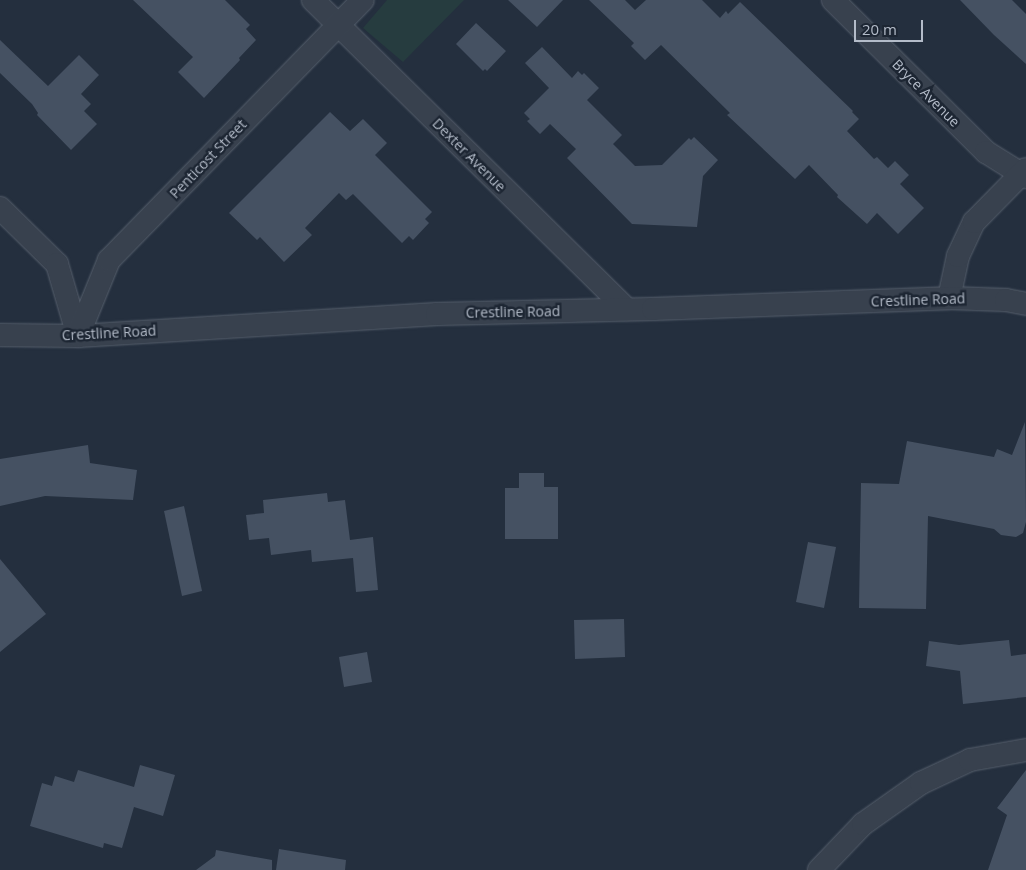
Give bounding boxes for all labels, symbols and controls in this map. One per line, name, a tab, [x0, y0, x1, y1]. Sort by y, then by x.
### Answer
scale bar	[856, 10, 925, 42]
text: 20 m	[862, 19, 897, 39]
street label: Bryce Avenue	[889, 56, 963, 130]
street label: Dexter Avenue	[429, 115, 509, 195]
street label: Penticost Street	[166, 116, 250, 202]
street label: Crestline Road	[870, 290, 966, 310]
street label: Crestline Road	[466, 303, 560, 321]
street label: Crestline Road	[61, 322, 157, 344]

